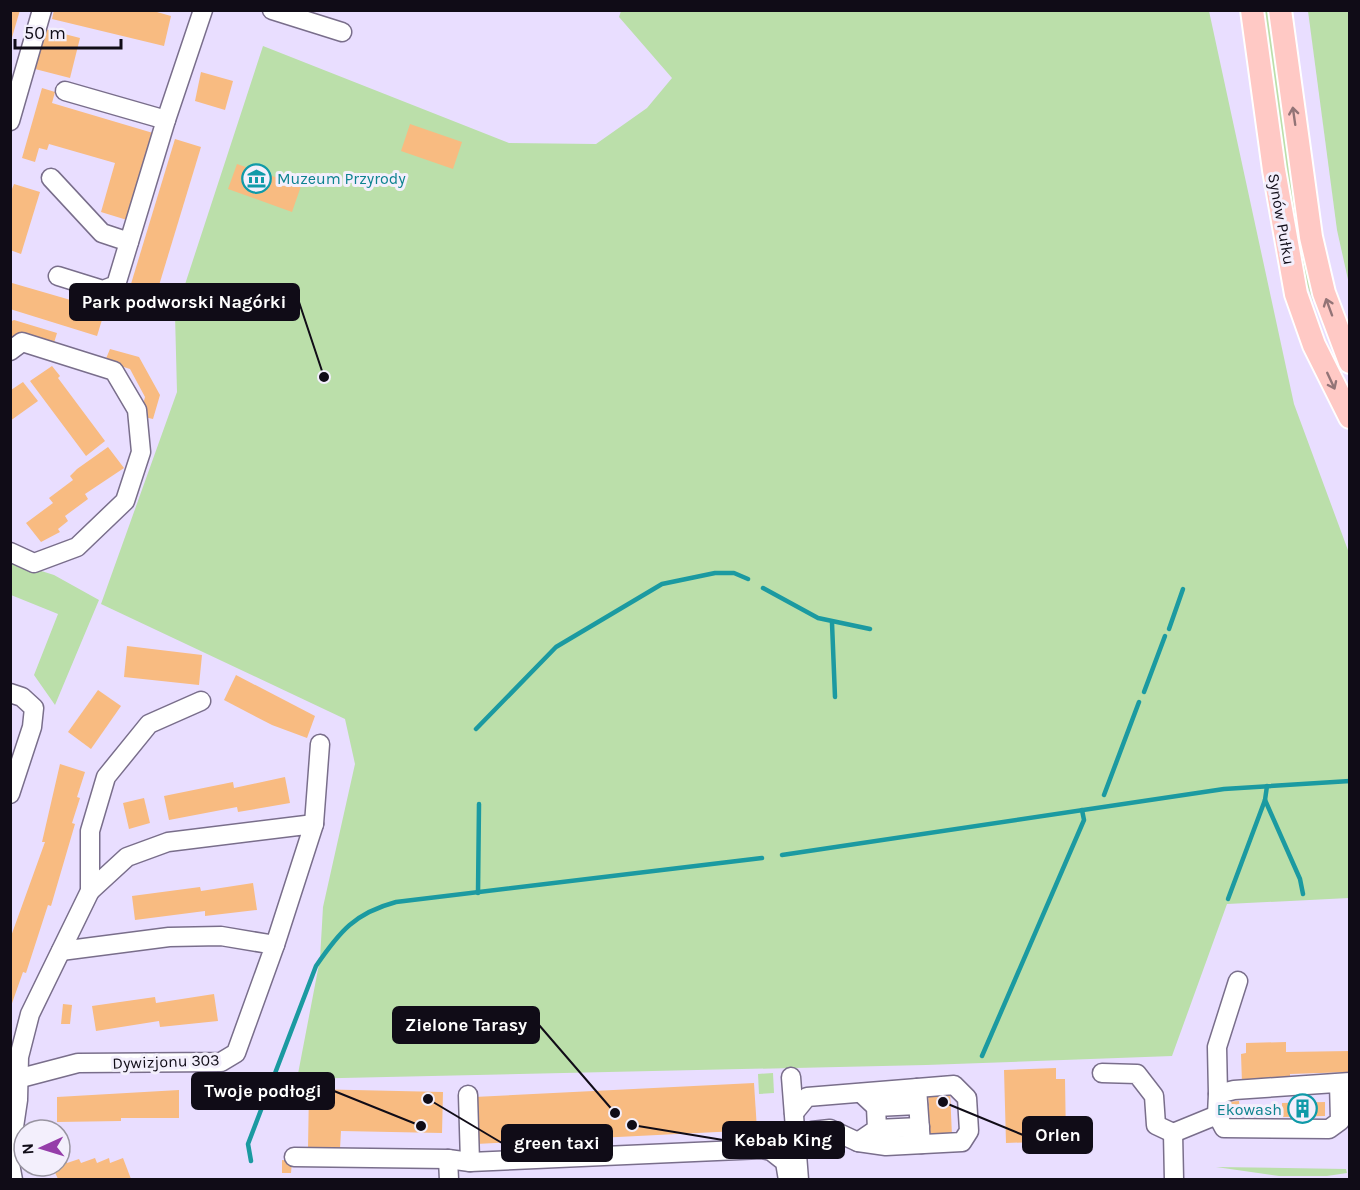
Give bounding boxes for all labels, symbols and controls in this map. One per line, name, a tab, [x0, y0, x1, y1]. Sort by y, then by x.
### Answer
scale bar	[15, 12, 122, 50]
text: 50 m	[24, 22, 66, 44]
one-way arrow	[1289, 106, 1300, 126]
museum icon: Muzeum Przyrody	[240, 162, 272, 194]
place label: Muzeum Przyrody	[277, 169, 406, 188]
street label: Synów Pułku	[1264, 172, 1299, 266]
callout: Park podworski Nagórki	[70, 284, 299, 320]
text: Park podworski Nagórki	[82, 291, 286, 313]
one-way arrow	[1322, 298, 1333, 317]
one-way arrow	[1325, 372, 1337, 390]
callout: Zielone Tarasy	[393, 1007, 539, 1043]
text: Zielone Tarasy	[405, 1014, 527, 1036]
street label: Dywizjonu 303	[112, 1050, 220, 1073]
callout: Twoje podłogi	[192, 1073, 334, 1109]
text: Twoje podłogi	[204, 1080, 322, 1102]
building icon: Ekowash	[1287, 1093, 1319, 1125]
place label: Ekowash	[1217, 1100, 1282, 1119]
callout: Orlen	[1023, 1117, 1092, 1153]
north arrow	[12, 1118, 72, 1178]
callout: Kebab King	[723, 1122, 844, 1158]
text: Orlen	[1035, 1124, 1081, 1146]
callout: green taxi	[502, 1125, 612, 1161]
text: Kebab King	[734, 1129, 832, 1151]
text: green taxi	[514, 1132, 600, 1154]
text: N	[18, 1143, 37, 1155]

